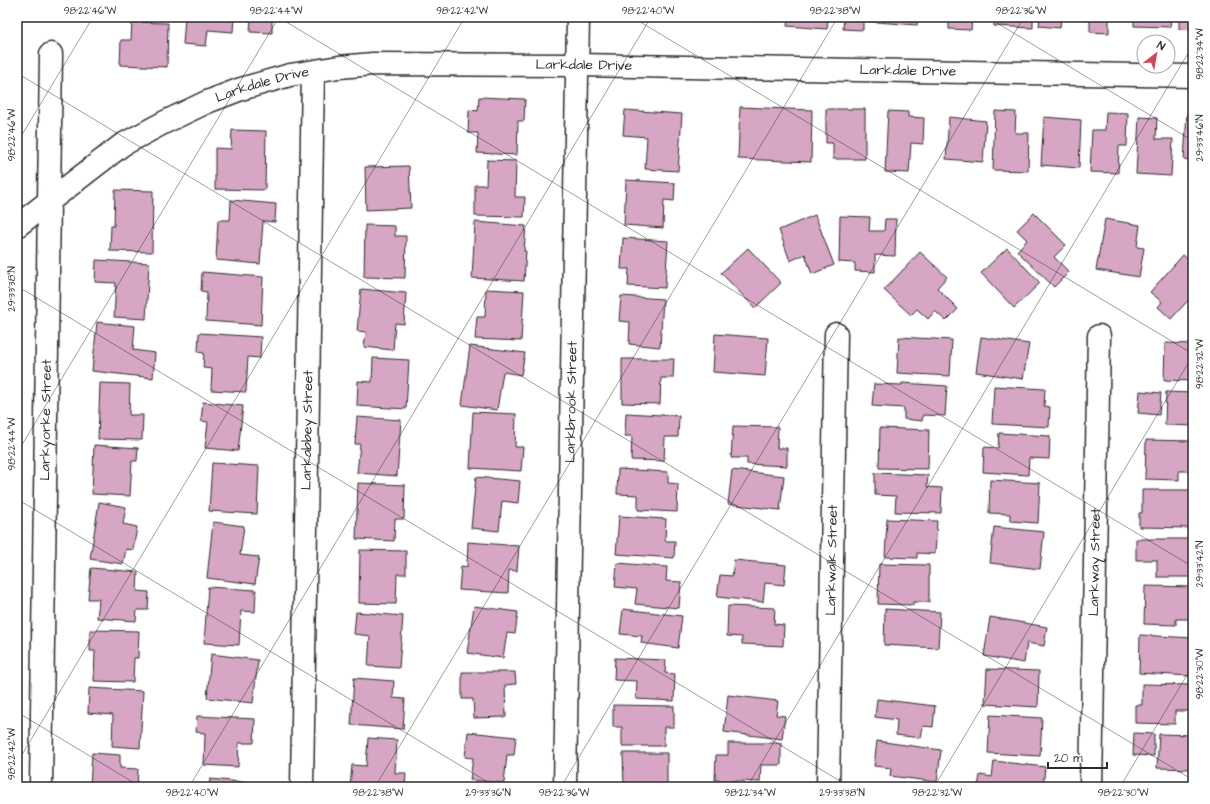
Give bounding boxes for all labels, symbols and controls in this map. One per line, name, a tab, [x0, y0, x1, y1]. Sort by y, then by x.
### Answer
text: 98°22'46"W	[64, 4, 117, 18]
text: 98°22'44"W	[250, 4, 303, 18]
text: 98°22'42"W	[436, 4, 488, 18]
text: 98°22'40"W	[622, 4, 675, 18]
text: 98°22'38"W	[810, 4, 861, 18]
text: 98°22'36"W	[996, 4, 1047, 18]
text: 98°22'34"W	[1193, 28, 1207, 80]
north arrow	[1136, 34, 1176, 74]
text: N	[1154, 38, 1168, 54]
street label: Larkdale Drive	[536, 55, 633, 76]
street label: Larkdale Drive	[859, 60, 957, 82]
street label: Larkdale Drive	[213, 62, 311, 108]
text: 98°22'46"W	[5, 108, 19, 161]
text: 29°33'46"N	[1193, 114, 1207, 162]
text: 29°33'38"N	[5, 266, 19, 312]
text: 98°22'32"W	[1193, 338, 1207, 389]
street label: Larkbrook Street	[560, 341, 583, 463]
street label: Larkyorke Street	[35, 359, 57, 481]
street label: Larkabbey Street	[297, 369, 318, 490]
text: 98°22'44"W	[5, 417, 19, 470]
street label: Larkwalk Street	[821, 504, 843, 616]
street label: Larkway Street	[1084, 507, 1106, 616]
text: 29°33'42"N	[1193, 541, 1207, 587]
text: 98°22'30"W	[1193, 648, 1207, 699]
text: 98°22'42"W	[5, 728, 19, 780]
scale bar	[1048, 744, 1107, 770]
text: 20 m	[1054, 750, 1083, 767]
text: 98°22'40"W	[166, 786, 219, 800]
text: 98°22'38"W	[353, 786, 404, 800]
text: 29°33'36"N	[465, 786, 511, 800]
text: 98°22'36"W	[539, 786, 590, 800]
text: 98°22'34"W	[724, 786, 776, 800]
text: 29°33'38"N	[819, 786, 865, 800]
text: 98°22'32"W	[912, 786, 963, 800]
text: 98°22'30"W	[1098, 786, 1149, 800]

